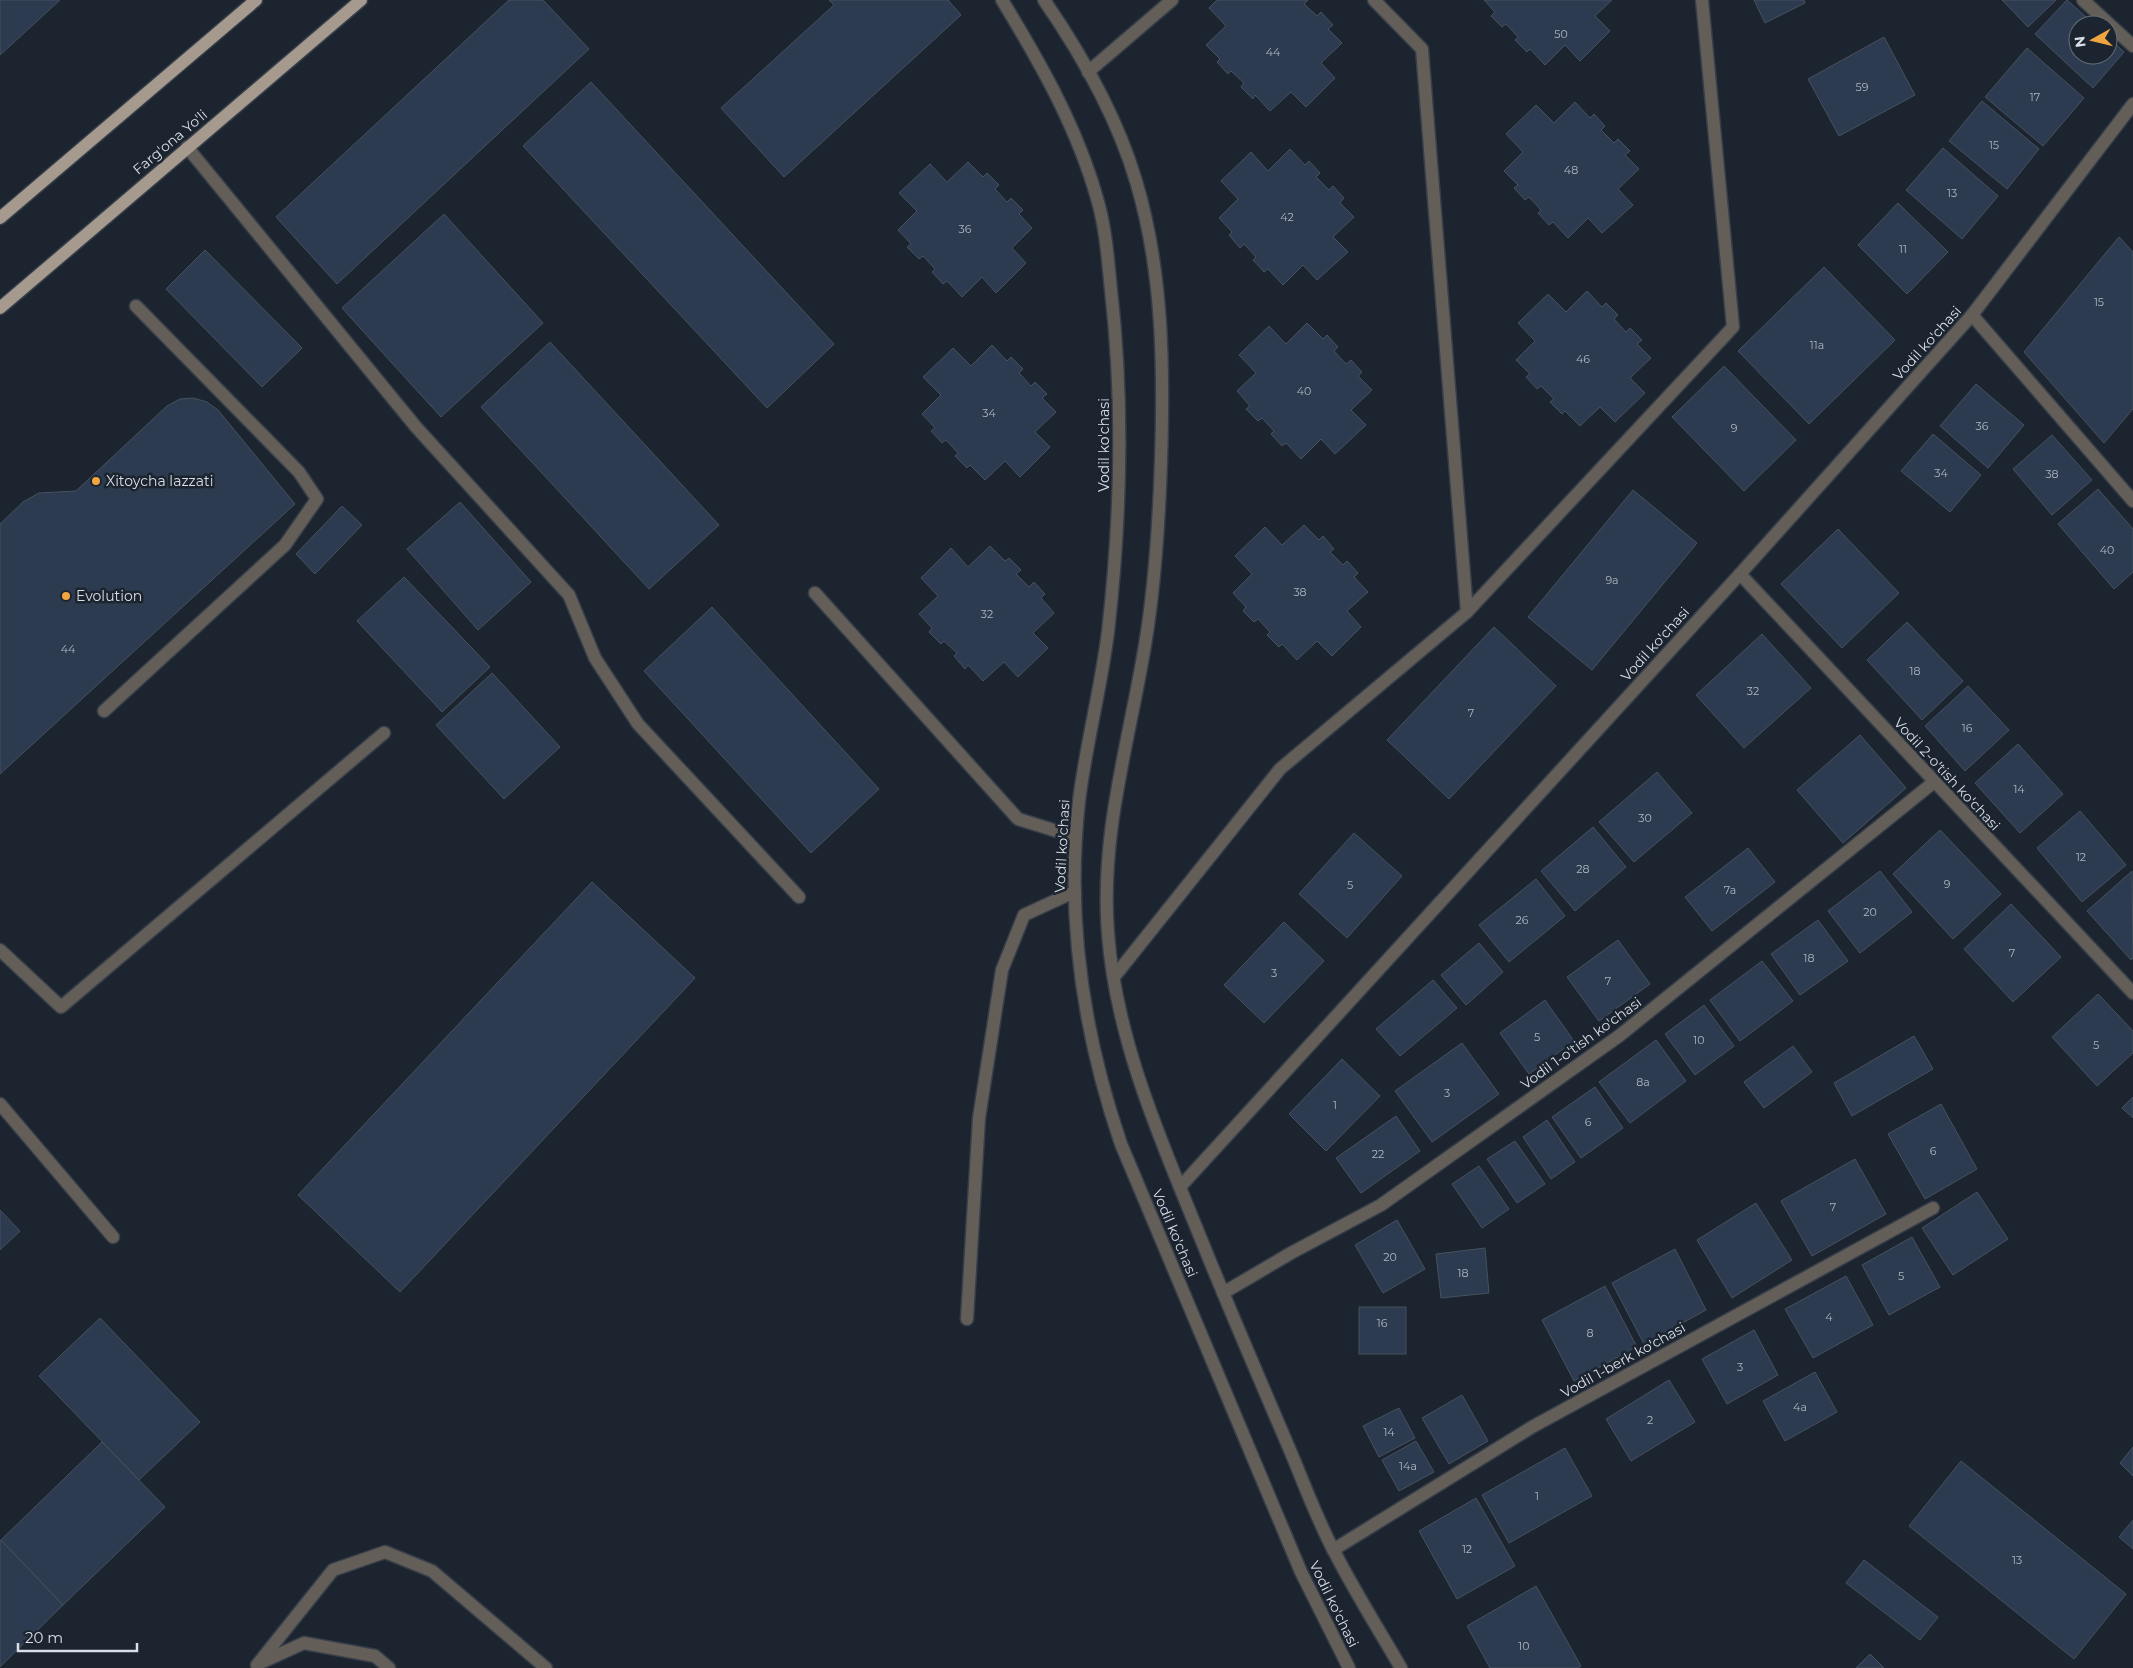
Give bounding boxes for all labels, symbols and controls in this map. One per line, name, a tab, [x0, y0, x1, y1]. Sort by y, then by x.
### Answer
north arrow	[2068, 15, 2118, 65]
house number: 50	[1554, 27, 1568, 41]
text: N	[2070, 35, 2090, 49]
house number: 44	[1266, 45, 1281, 59]
house number: 59	[1856, 80, 1869, 94]
house number: 17	[2030, 90, 2040, 104]
street label: Farg'ona Yo'li	[129, 106, 211, 178]
house number: 15	[1989, 138, 1999, 152]
house number: 48	[1564, 163, 1578, 177]
house number: 13	[1947, 186, 1957, 200]
house number: 42	[1280, 210, 1294, 224]
house number: 36	[959, 222, 972, 236]
house number: 11	[1899, 242, 1907, 256]
house number: 15	[2094, 295, 2104, 309]
street label: Vodil ko'chasi	[1889, 302, 1965, 384]
house number: 11a	[1810, 338, 1824, 352]
house number: 46	[1576, 352, 1590, 366]
house number: 40	[1297, 384, 1311, 398]
street label: Vodil ko'chasi	[1095, 398, 1113, 492]
house number: 34	[982, 406, 996, 420]
house number: 36	[1976, 419, 1989, 433]
house number: 9	[1731, 421, 1738, 435]
house number: 34	[1934, 466, 1948, 480]
house number: 38	[2045, 467, 2059, 481]
place label: Xitoycha lazzati	[106, 472, 213, 490]
marker: Xitoycha lazzati	[90, 475, 102, 487]
house number: 40	[2100, 543, 2114, 557]
house number: 9a	[1605, 573, 1619, 587]
house number: 38	[1293, 585, 1307, 599]
place label: Evolution	[76, 587, 142, 605]
marker: Evolution	[60, 590, 72, 602]
street label: Vodil ko'chasi	[1617, 603, 1693, 685]
house number: 32	[981, 607, 993, 621]
house number: 44	[61, 642, 76, 656]
house number: 18	[1910, 664, 1921, 678]
house number: 32	[1747, 684, 1759, 698]
house number: 7	[1468, 706, 1474, 720]
street label: Vodil 2-o'tish ko'chasi	[1890, 714, 2004, 834]
house number: 16	[1962, 721, 1973, 735]
house number: 14	[2013, 782, 2025, 796]
street label: Vodil ko'chasi	[1051, 799, 1073, 893]
house number: 30	[1638, 811, 1652, 825]
house number: 12	[2076, 850, 2086, 864]
house number: 28	[1576, 862, 1590, 876]
house number: 9	[1944, 877, 1951, 891]
house number: 5	[1347, 878, 1353, 892]
house number: 7a	[1724, 883, 1736, 897]
house number: 20	[1863, 905, 1877, 919]
house number: 26	[1516, 913, 1529, 927]
house number: 7	[2009, 946, 2015, 960]
house number: 18	[1804, 951, 1815, 965]
house number: 3	[1271, 966, 1277, 980]
house number: 7	[1605, 974, 1611, 988]
street label: Vodil 1-o'tish ko'chasi	[1517, 993, 1645, 1093]
house number: 5	[1534, 1030, 1540, 1044]
house number: 10	[1693, 1033, 1705, 1047]
house number: 5	[2093, 1038, 2099, 1052]
house number: 8a	[1636, 1075, 1650, 1089]
house number: 3	[1444, 1086, 1450, 1100]
house number: 1	[1333, 1098, 1337, 1112]
house number: 6	[1585, 1115, 1592, 1129]
house number: 6	[1930, 1144, 1937, 1158]
house number: 22	[1372, 1147, 1384, 1161]
street label: Vodil ko'chasi	[1148, 1186, 1202, 1280]
house number: 7	[1830, 1200, 1836, 1214]
house number: 20	[1383, 1250, 1397, 1264]
house number: 18	[1458, 1266, 1469, 1280]
house number: 5	[1898, 1269, 1904, 1283]
house number: 4	[1825, 1310, 1833, 1324]
house number: 16	[1377, 1316, 1388, 1330]
street label: Vodil 1-berk ko'chasi	[1558, 1318, 1688, 1402]
house number: 8	[1586, 1326, 1594, 1340]
house number: 3	[1737, 1360, 1743, 1374]
house number: 4a	[1793, 1400, 1807, 1414]
house number: 2	[1647, 1413, 1653, 1427]
house number: 14	[1383, 1425, 1395, 1439]
house number: 14a	[1399, 1459, 1417, 1473]
house number: 1	[1535, 1489, 1539, 1503]
house number: 12	[1462, 1542, 1472, 1556]
house number: 13	[2012, 1553, 2022, 1567]
street label: Vodil ko'chasi	[1305, 1558, 1363, 1650]
scale bar	[18, 1620, 136, 1652]
text: 20 m	[25, 1628, 63, 1647]
house number: 10	[1518, 1639, 1530, 1653]

